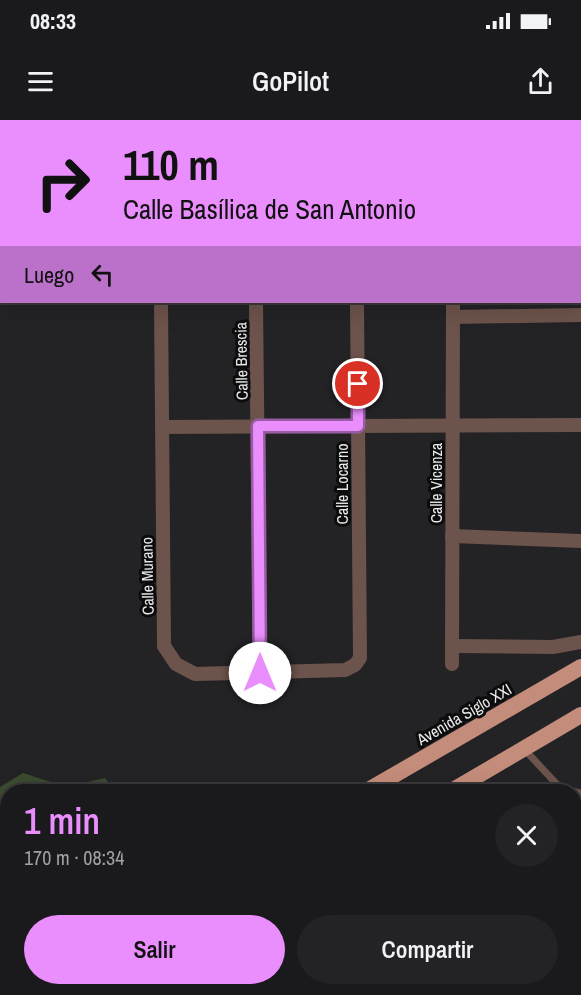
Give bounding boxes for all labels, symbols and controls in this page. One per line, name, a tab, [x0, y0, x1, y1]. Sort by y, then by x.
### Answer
text: 08:33	[30, 6, 76, 36]
text: GoPilot	[252, 63, 329, 99]
icon: menu	[24, 65, 57, 98]
icon: share	[524, 65, 557, 98]
text: 110 m	[123, 137, 219, 193]
icon: right	[24, 144, 102, 222]
text: Calle Basílica de San Antonio	[123, 191, 416, 227]
icon: left	[86, 258, 119, 291]
text: Luego	[24, 260, 74, 290]
street label: Calle Brescia	[229, 321, 253, 400]
pin	[332, 358, 383, 409]
icon: arrive	[341, 367, 374, 400]
street label: Calle Vicenza	[425, 442, 447, 523]
street label: Calle Locarno	[331, 444, 353, 524]
street label: Calle Murano	[135, 537, 159, 615]
position arrow	[228, 641, 292, 705]
street label: Avenida Siglo XXI	[412, 678, 516, 751]
text: 1 min	[24, 797, 100, 845]
button: close	[495, 804, 558, 867]
text: 170 m · 08:34	[24, 844, 124, 871]
button: Salir	[24, 915, 285, 984]
button: Compartir	[297, 915, 558, 984]

